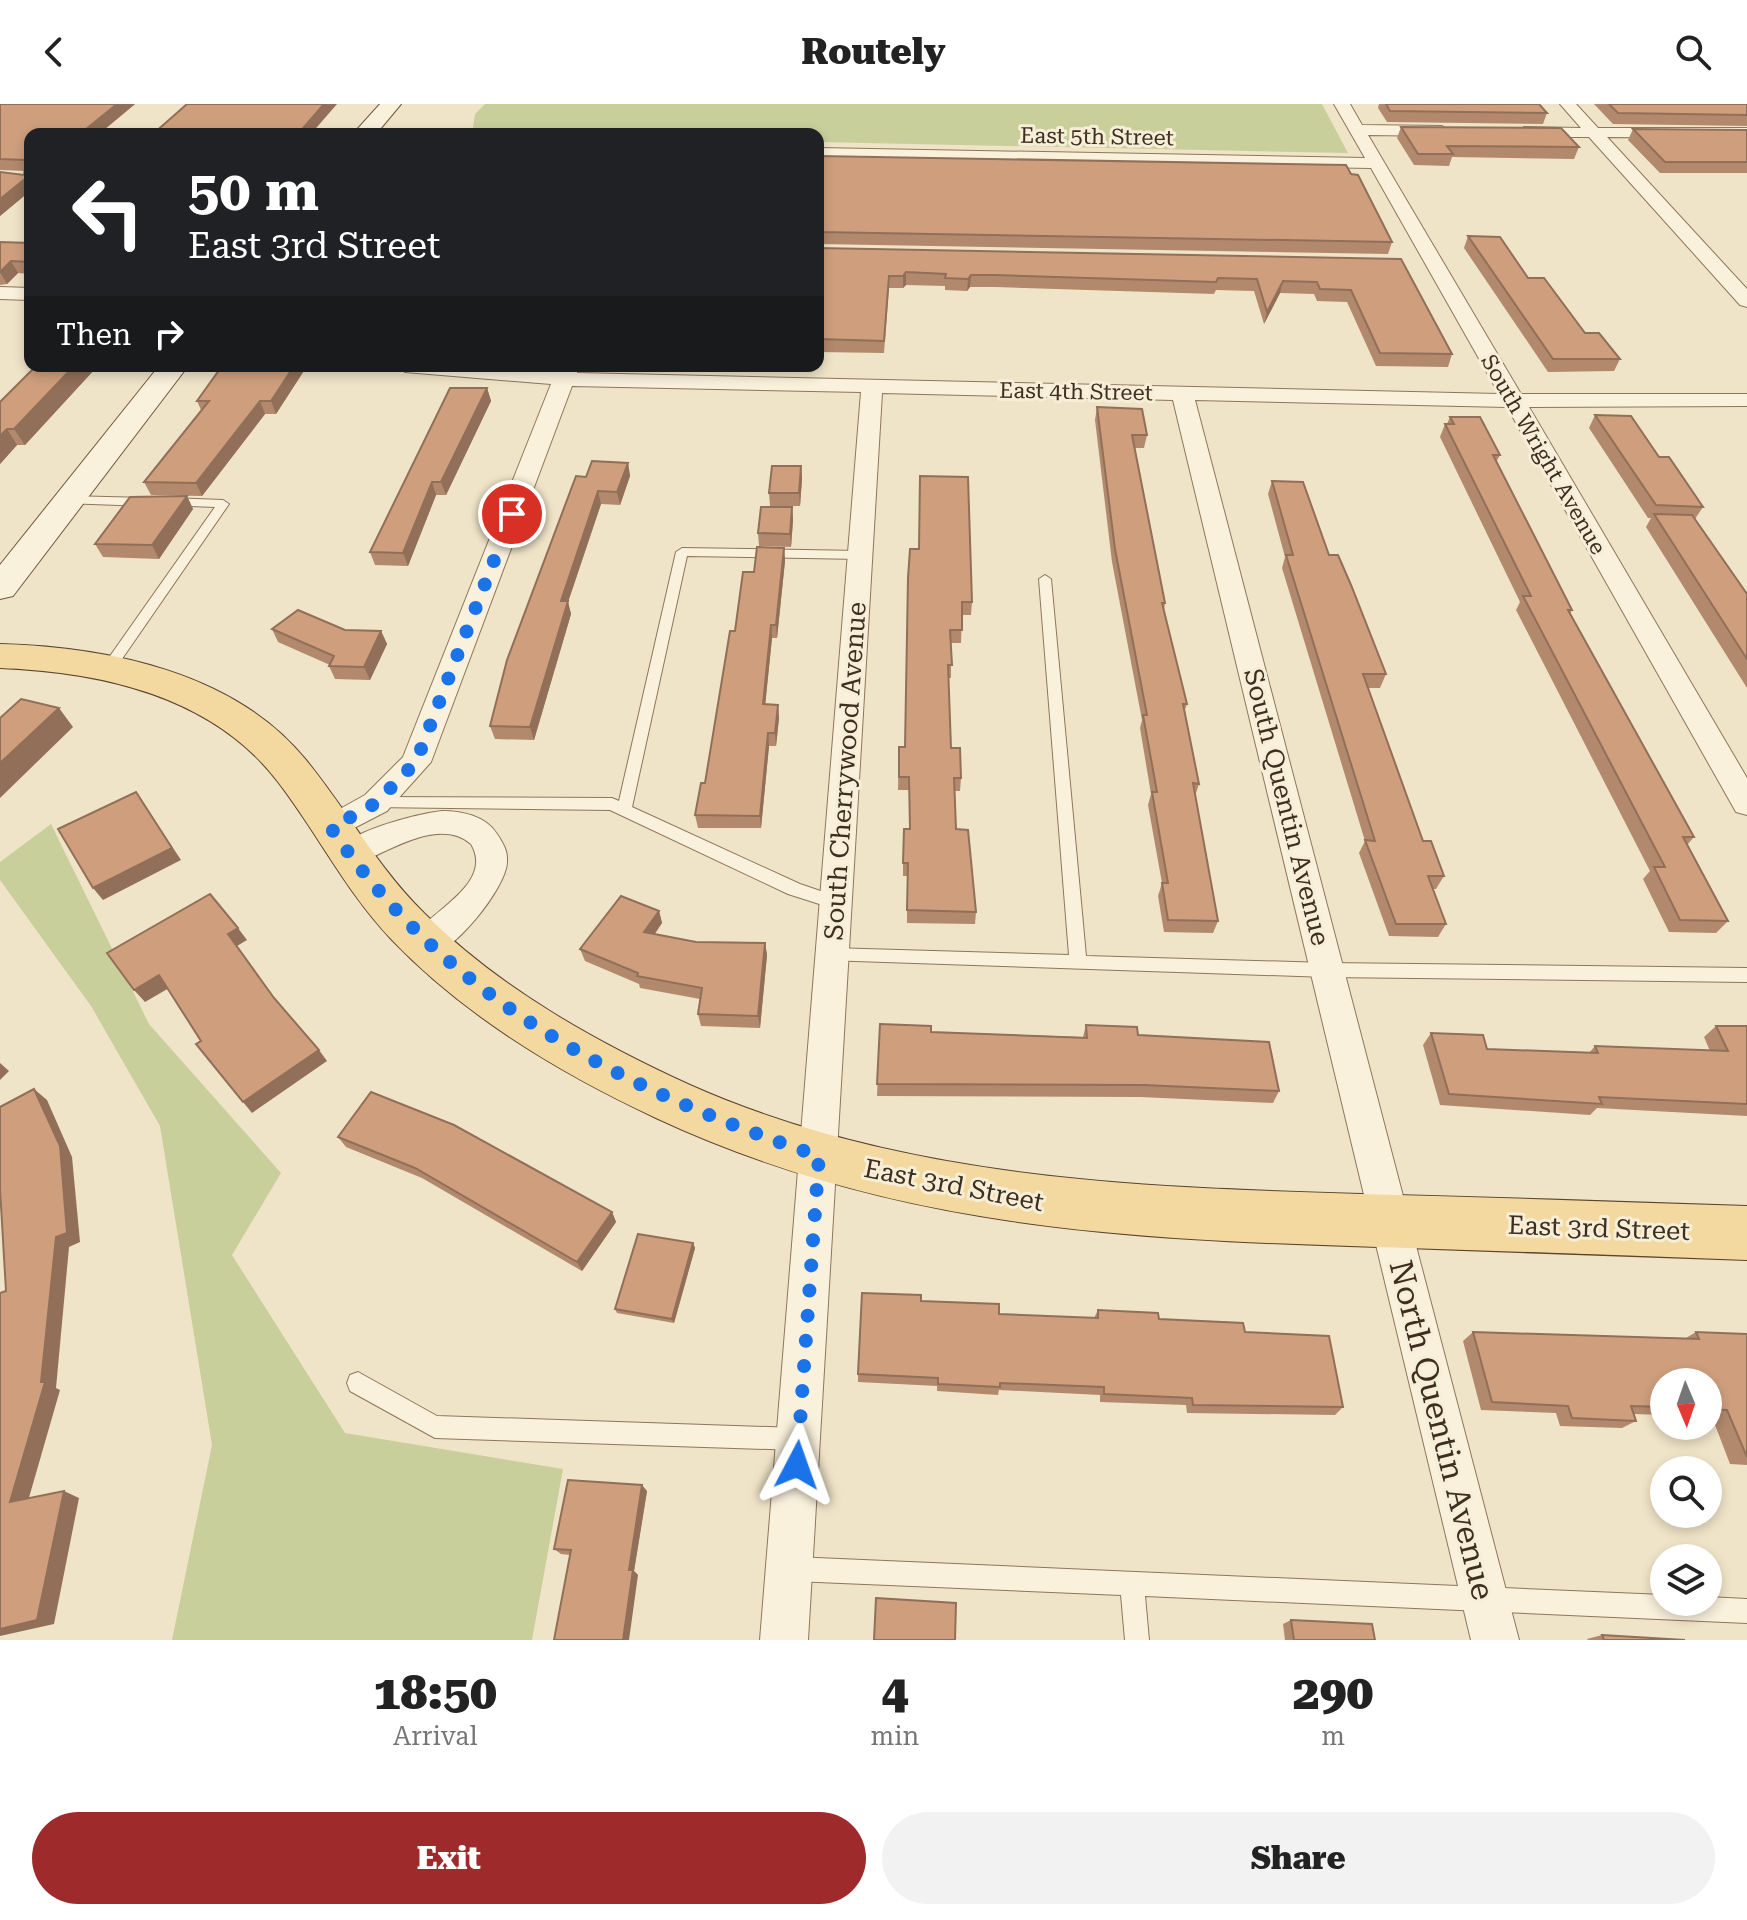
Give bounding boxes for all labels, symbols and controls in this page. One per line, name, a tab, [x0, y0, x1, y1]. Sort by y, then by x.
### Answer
icon: back	[32, 30, 76, 74]
icon: search	[1671, 30, 1715, 74]
text: Routely	[801, 31, 946, 73]
street label: East 5th Street	[1020, 123, 1174, 150]
text: 50 m	[188, 158, 319, 224]
icon: left	[56, 160, 160, 264]
text: East 3rd Street	[188, 225, 440, 267]
icon: right	[147, 312, 191, 356]
text: Then	[56, 317, 131, 352]
street label: South Wright Avenue	[1476, 350, 1611, 559]
street label: East 4th Street	[999, 378, 1153, 405]
pin	[478, 480, 546, 548]
icon: arrive	[490, 492, 534, 536]
street label: South Cherrywood Avenue	[818, 601, 872, 941]
street label: South Quentin Avenue	[1238, 665, 1336, 949]
street label: East 3rd Street	[862, 1153, 1047, 1217]
street label: East 3rd Street	[1507, 1210, 1691, 1246]
street label: North Quentin Avenue	[1381, 1256, 1503, 1604]
north arrow	[1650, 1368, 1722, 1440]
map controls	[1650, 1368, 1722, 1616]
position arrow	[755, 1423, 839, 1507]
button: search	[1650, 1456, 1722, 1528]
button: layers	[1650, 1544, 1722, 1616]
text: 18:50	[374, 1665, 497, 1721]
text: 4	[881, 1665, 908, 1721]
text: 290	[1293, 1665, 1373, 1721]
text: Arrival	[393, 1721, 478, 1751]
text: min	[871, 1721, 919, 1751]
text: m	[1321, 1721, 1345, 1751]
button: Exit	[32, 1812, 866, 1904]
button: Share	[882, 1812, 1715, 1904]

